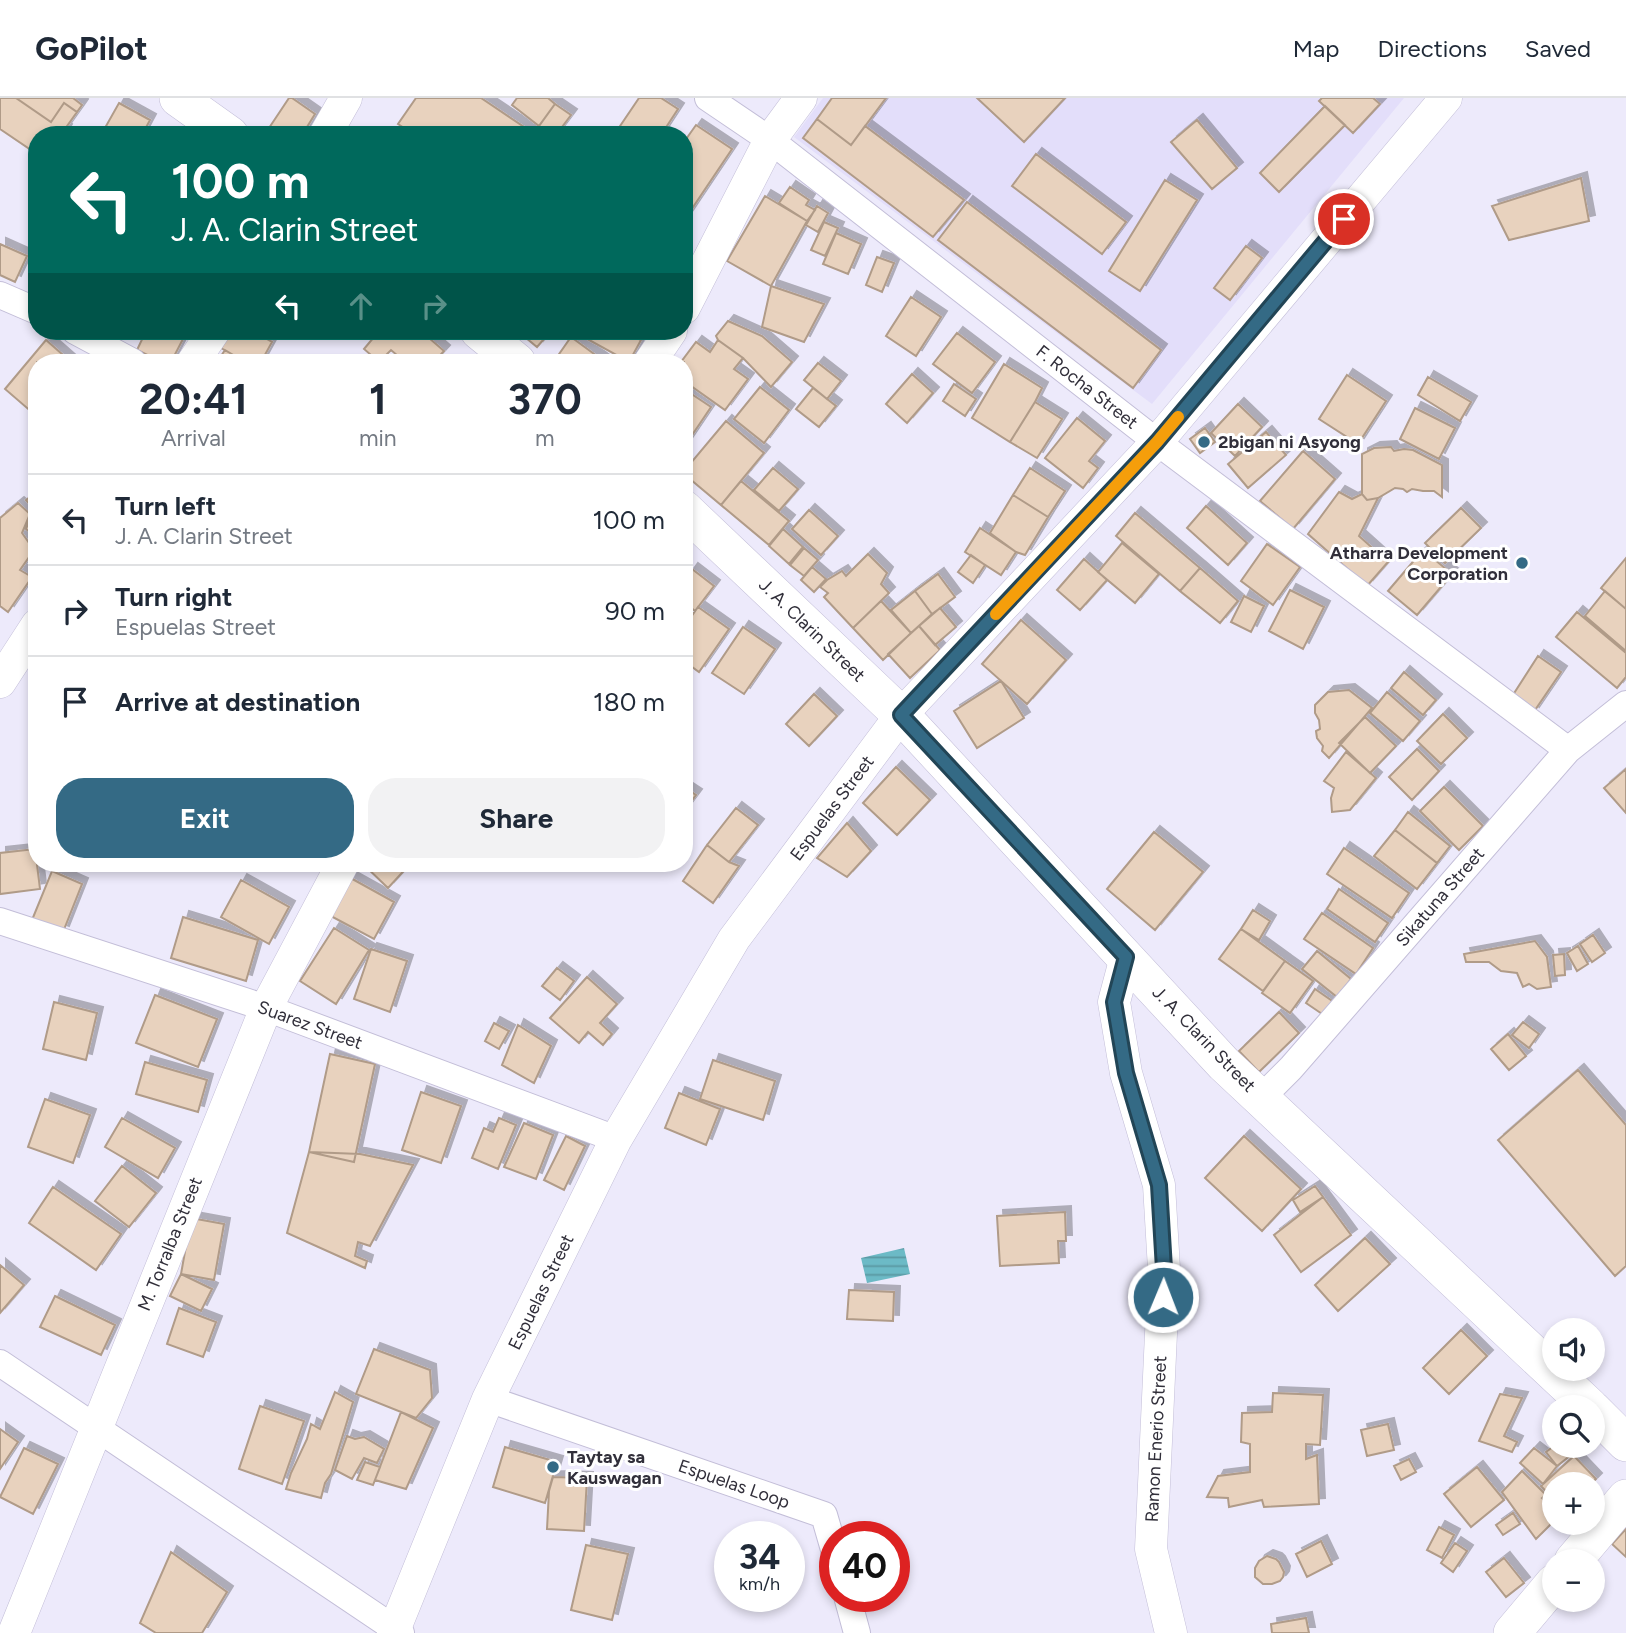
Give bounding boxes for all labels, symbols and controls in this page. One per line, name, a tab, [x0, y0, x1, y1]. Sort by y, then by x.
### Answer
text: GoPilot	[35, 29, 148, 68]
text: Map	[1293, 34, 1339, 63]
text: Directions	[1377, 34, 1487, 63]
text: Saved	[1525, 34, 1591, 63]
text: 100 m	[171, 151, 310, 210]
icon: left	[56, 154, 147, 245]
pin	[1314, 189, 1374, 249]
icon: arrive	[1325, 200, 1363, 238]
text: J. A. Clarin Street	[171, 211, 418, 249]
icon: left	[269, 287, 307, 325]
icon: ahead	[342, 287, 380, 325]
icon: right	[415, 287, 453, 325]
street label: F. Rocha Street	[1032, 340, 1143, 434]
text: 20:41	[139, 374, 248, 425]
text: 1	[369, 374, 387, 425]
text: 370	[508, 374, 582, 425]
text: Arrival	[161, 424, 226, 452]
text: min	[359, 424, 397, 452]
text: m	[535, 424, 555, 452]
place label: 2bigan ni Asyong	[1218, 431, 1361, 453]
marker: 2bigan ni Asyong	[1196, 434, 1212, 450]
text: Turn left	[115, 490, 216, 522]
icon: left	[56, 501, 94, 539]
text: 100 m	[592, 504, 665, 536]
text: J. A. Clarin Street	[115, 522, 293, 550]
place label: Atharra Development Corporation	[1330, 542, 1508, 585]
marker: Atharra Development Corporation	[1514, 555, 1530, 571]
street label: J. A. Clarin Street	[754, 574, 870, 686]
text: Turn right	[115, 581, 232, 613]
icon: right	[56, 592, 94, 630]
text: 90 m	[605, 595, 665, 627]
text: Espuelas Street	[115, 613, 276, 641]
icon: arrive	[56, 683, 94, 721]
text: Arrive at destination	[115, 686, 360, 718]
text: 180 m	[593, 686, 665, 718]
street label: Espuelas Street	[785, 751, 879, 865]
button: Exit	[56, 778, 354, 858]
button: Share	[368, 778, 665, 858]
street label: Sikatuna Street	[1391, 843, 1489, 951]
street label: J. A. Clarin Street	[1148, 981, 1260, 1097]
street label: Suarez Street	[255, 996, 366, 1054]
street label: M. Torralba Street	[133, 1174, 207, 1314]
street label: Espuelas Street	[504, 1230, 579, 1353]
position arrow	[1126, 1260, 1200, 1334]
map controls	[1542, 1318, 1605, 1612]
button: sound	[1542, 1318, 1605, 1381]
street label: Ramon Enerio Street	[1141, 1355, 1171, 1523]
button: search	[1542, 1395, 1605, 1458]
place label: Taytay sa Kauswagan	[567, 1446, 662, 1489]
street label: Espuelas Loop	[675, 1455, 793, 1513]
marker: Taytay sa Kauswagan	[545, 1459, 561, 1475]
button: +	[1542, 1472, 1605, 1535]
speed limit sign: 40	[819, 1521, 910, 1612]
text: 34	[739, 1536, 780, 1578]
button: −	[1542, 1549, 1605, 1612]
text: km/h	[739, 1573, 780, 1595]

